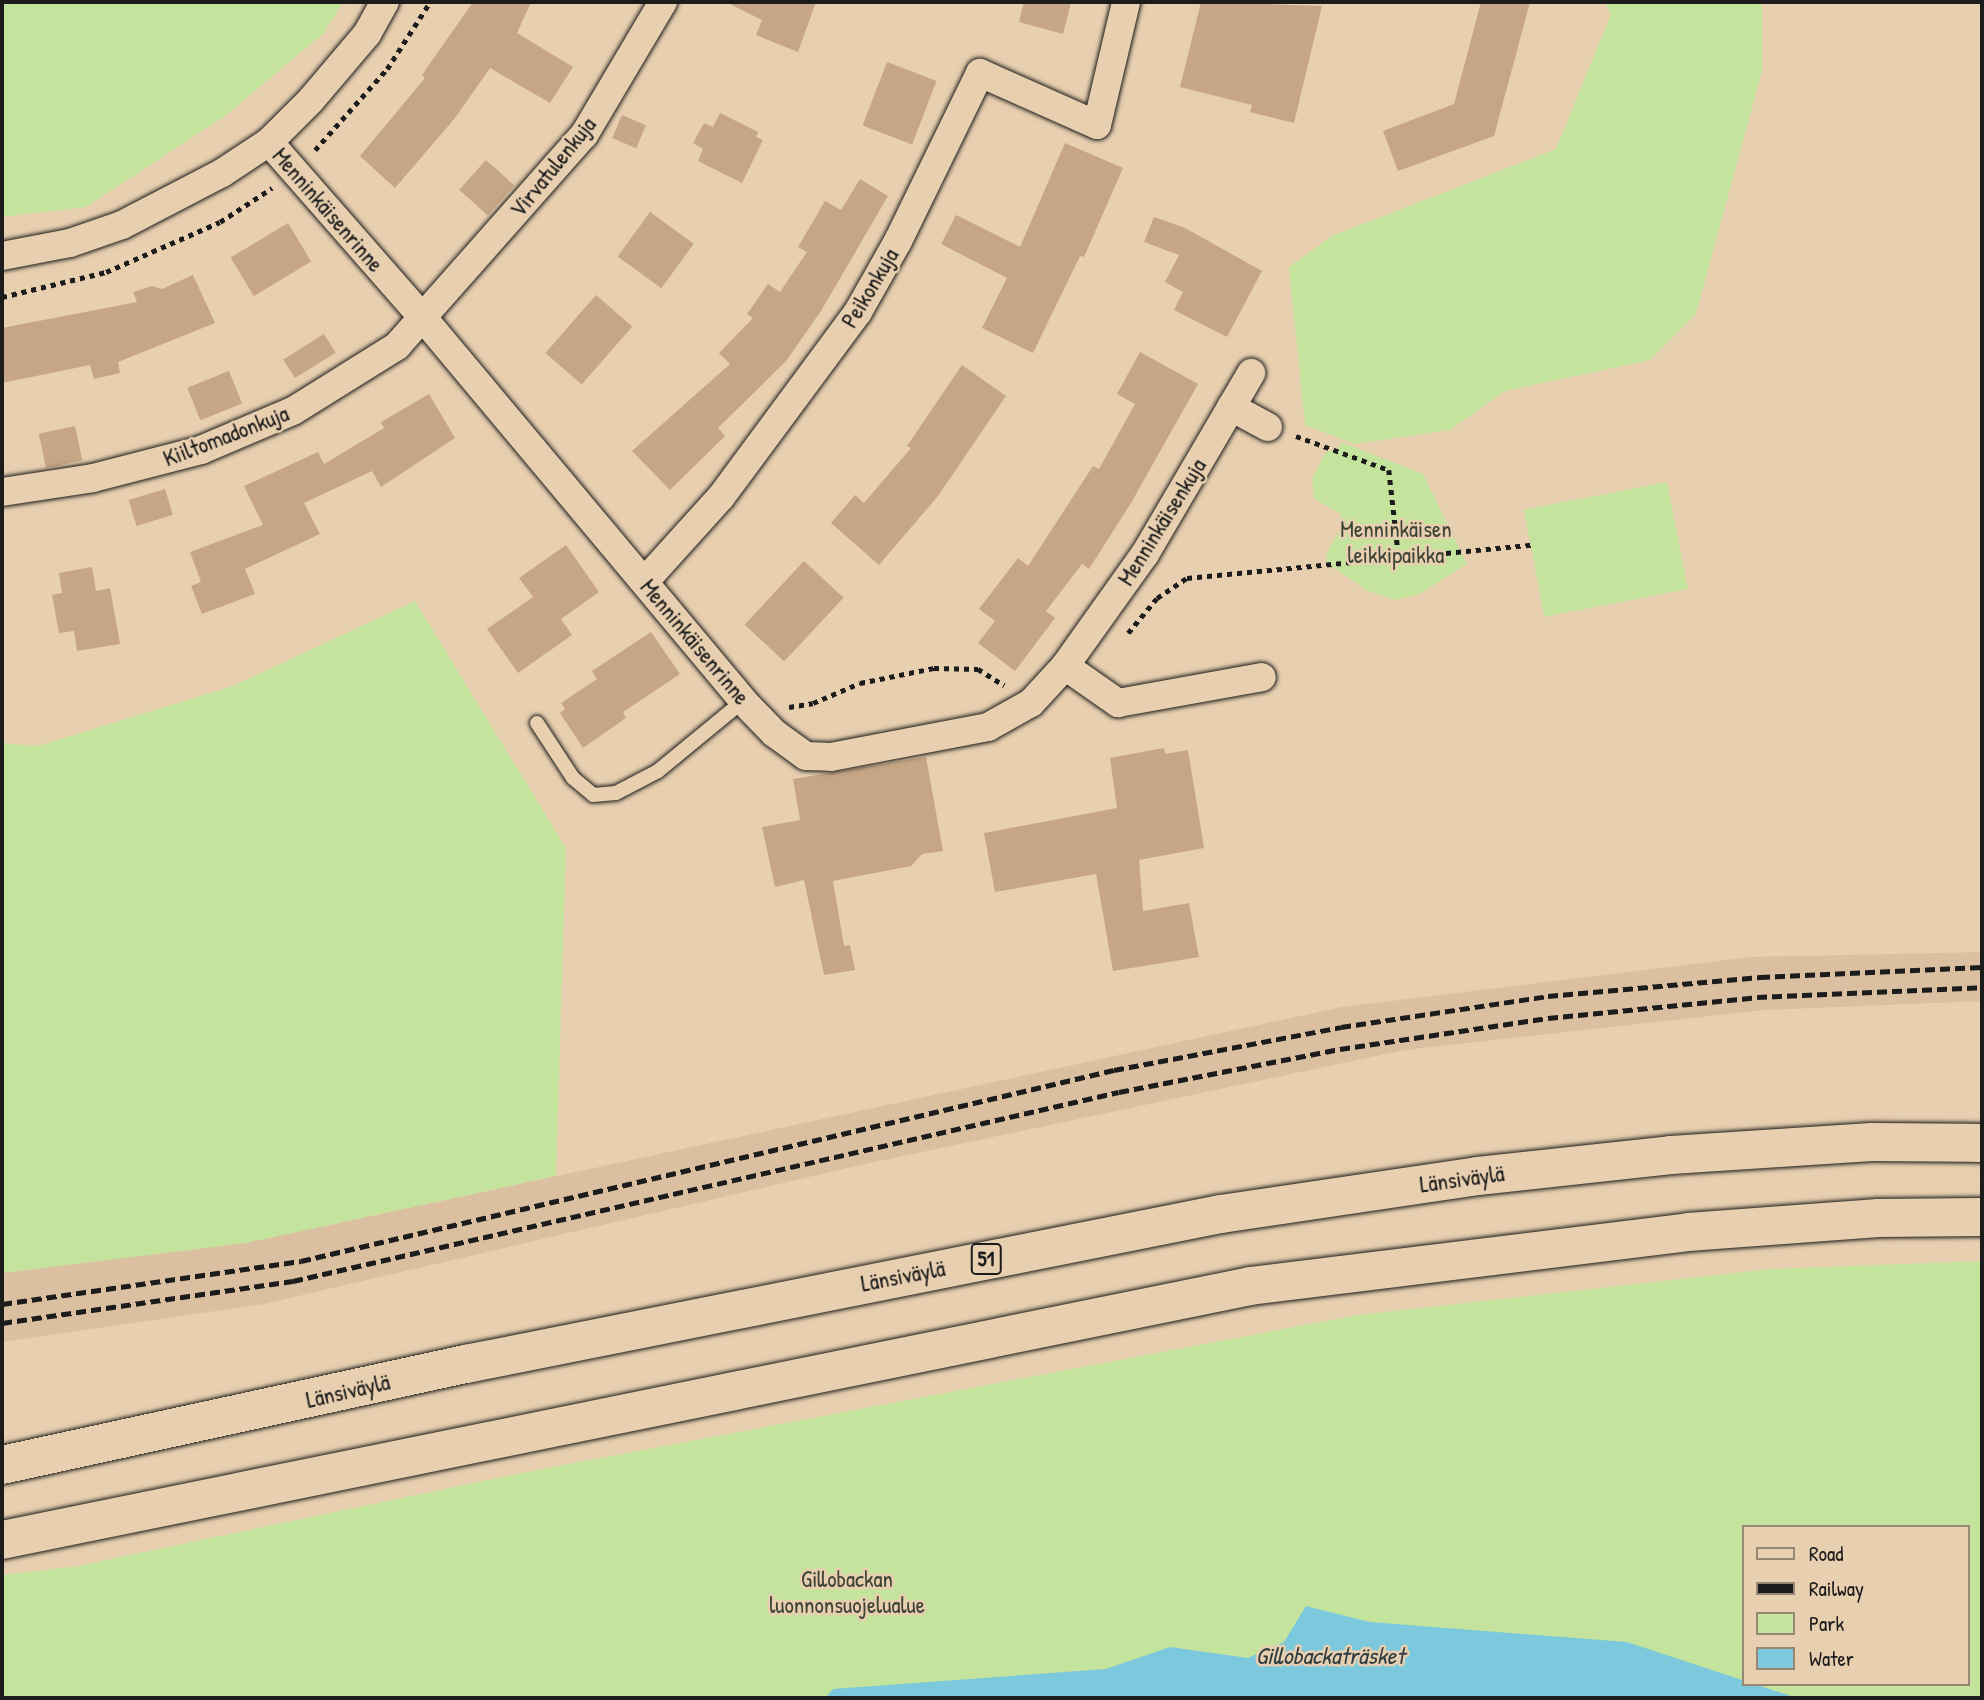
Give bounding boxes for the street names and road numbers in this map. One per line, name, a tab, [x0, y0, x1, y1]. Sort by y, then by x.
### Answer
street label: Virvatulenkuja	[504, 111, 602, 223]
street label: Menninkäisenrinne	[267, 142, 389, 278]
street label: Peikonkuja	[836, 243, 904, 333]
street label: Kiiltomadonkuja	[159, 399, 293, 473]
street label: Menninkäisenkuja	[1112, 453, 1212, 591]
street label: Menninkäisenrinne	[635, 574, 755, 710]
street label: Länsiväylä	[1418, 1159, 1506, 1199]
road number: 51	[970, 1242, 1002, 1276]
street label: Länsiväylä	[859, 1254, 947, 1298]
street label: Länsiväylä	[303, 1368, 393, 1414]

